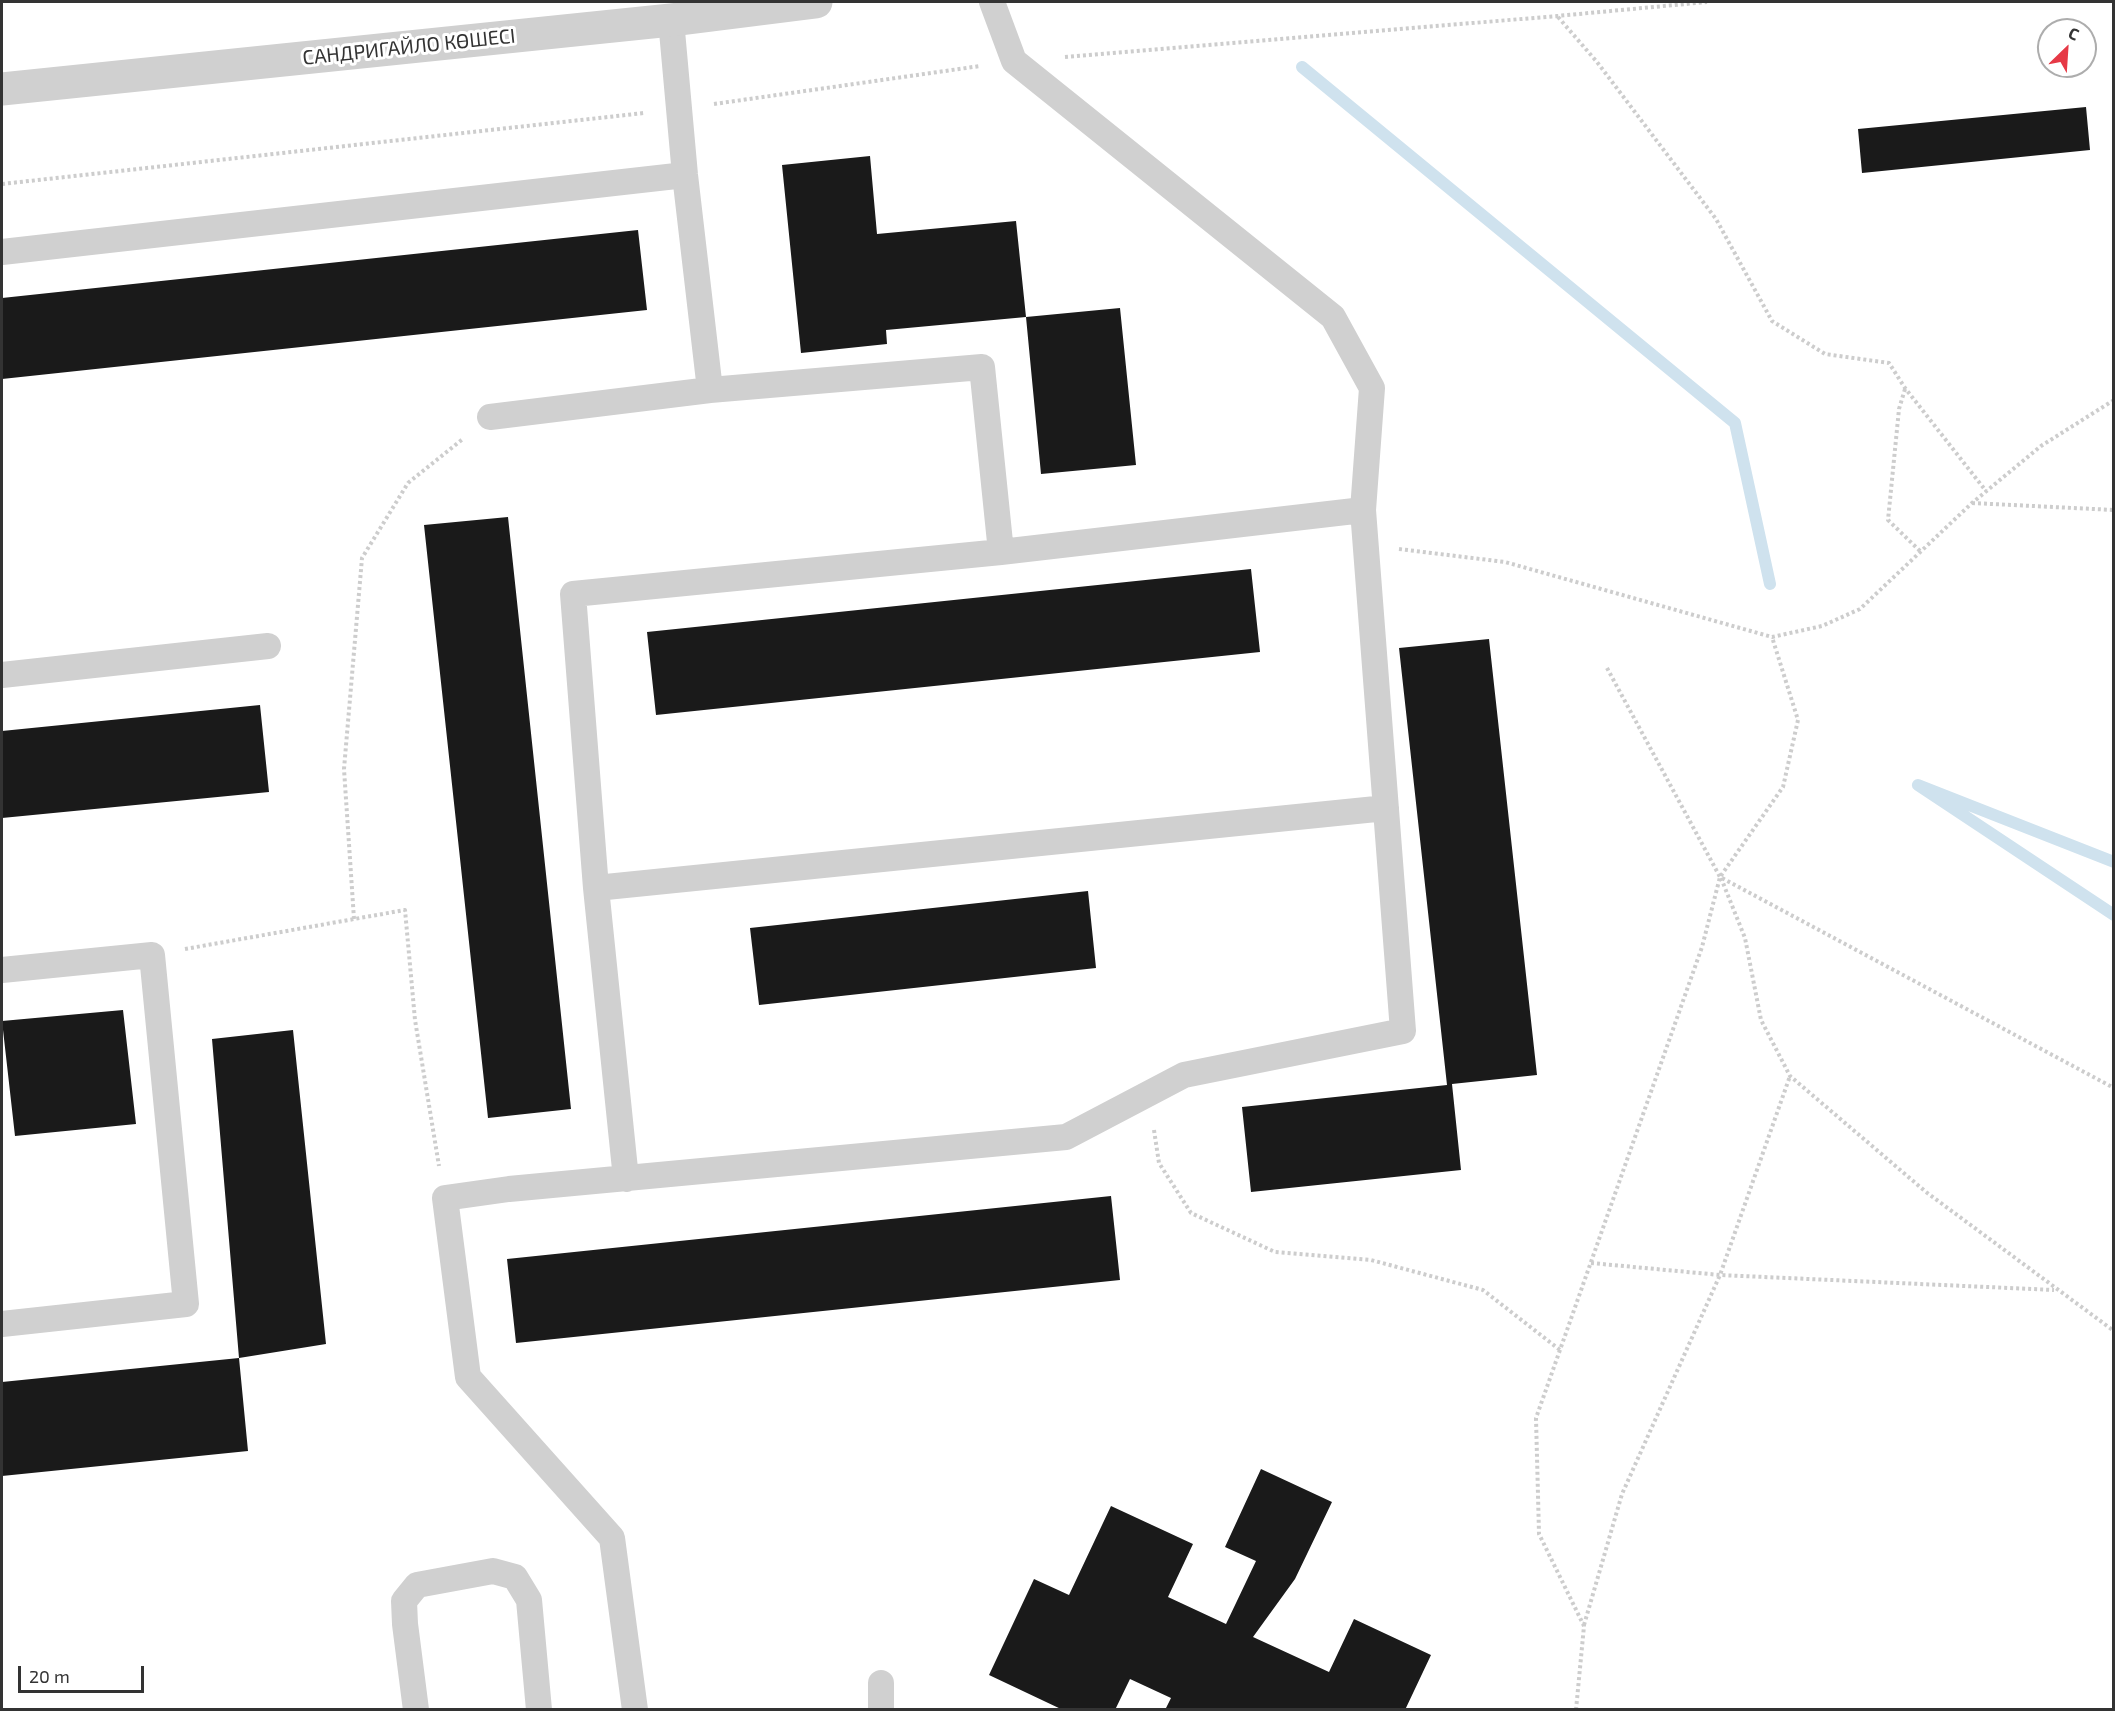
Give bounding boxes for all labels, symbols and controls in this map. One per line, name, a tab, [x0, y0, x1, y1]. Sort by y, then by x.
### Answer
north arrow	[2037, 18, 2097, 78]
text: С	[2066, 22, 2082, 44]
street label: САНДРИГАЙЛО КӨШЕСІ	[301, 24, 517, 70]
scale bar	[21, 1654, 147, 1692]
text: 20 m	[29, 1665, 70, 1687]

